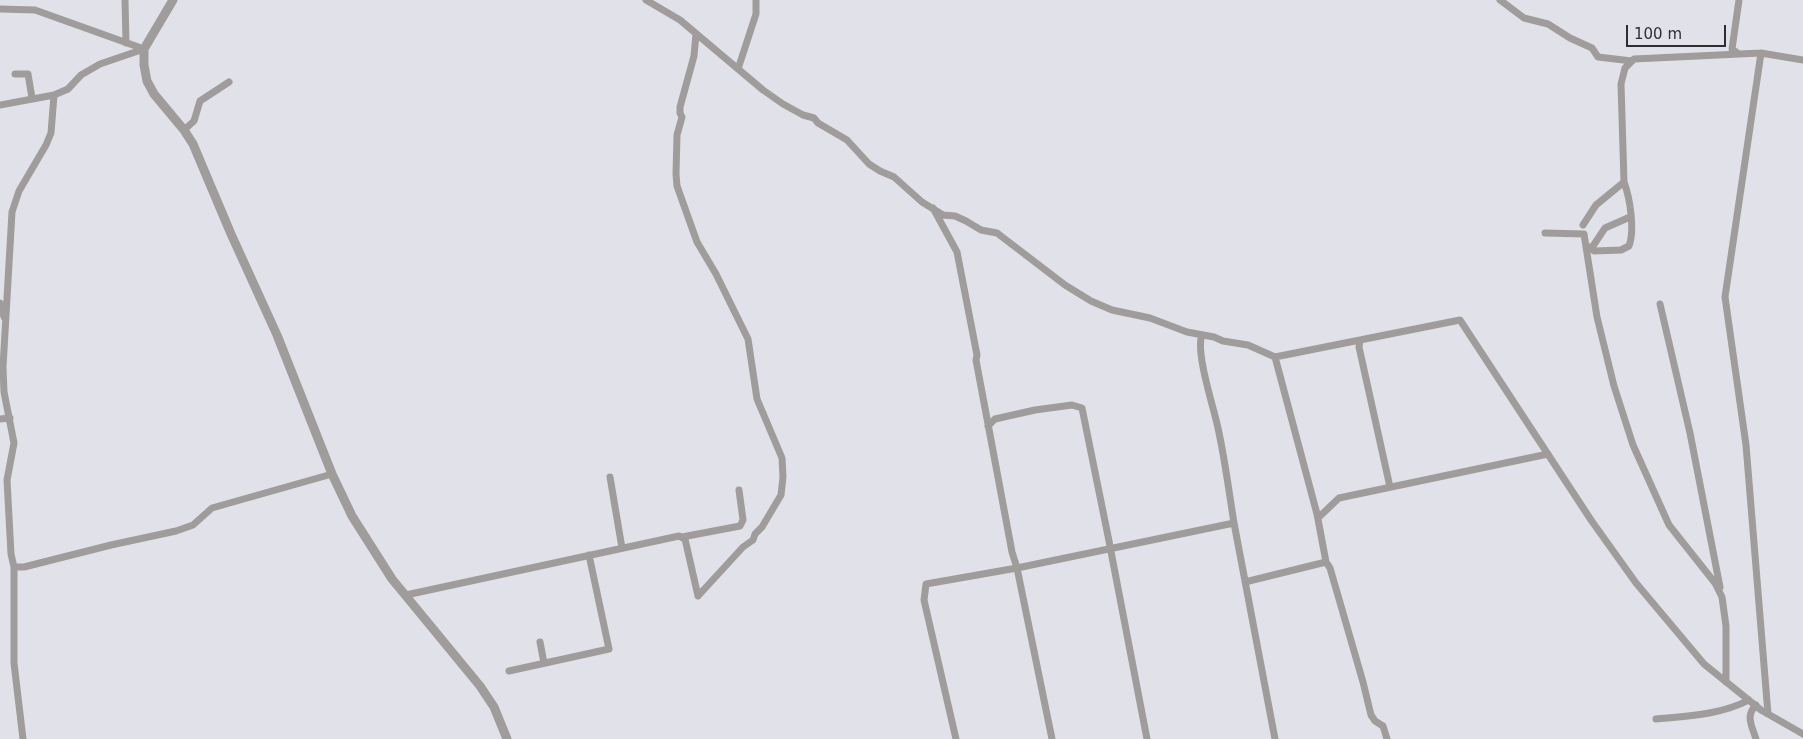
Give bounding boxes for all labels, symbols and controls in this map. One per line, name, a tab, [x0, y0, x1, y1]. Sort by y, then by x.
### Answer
scale bar	[1628, 15, 1728, 47]
text: 100 m	[1634, 25, 1682, 43]

